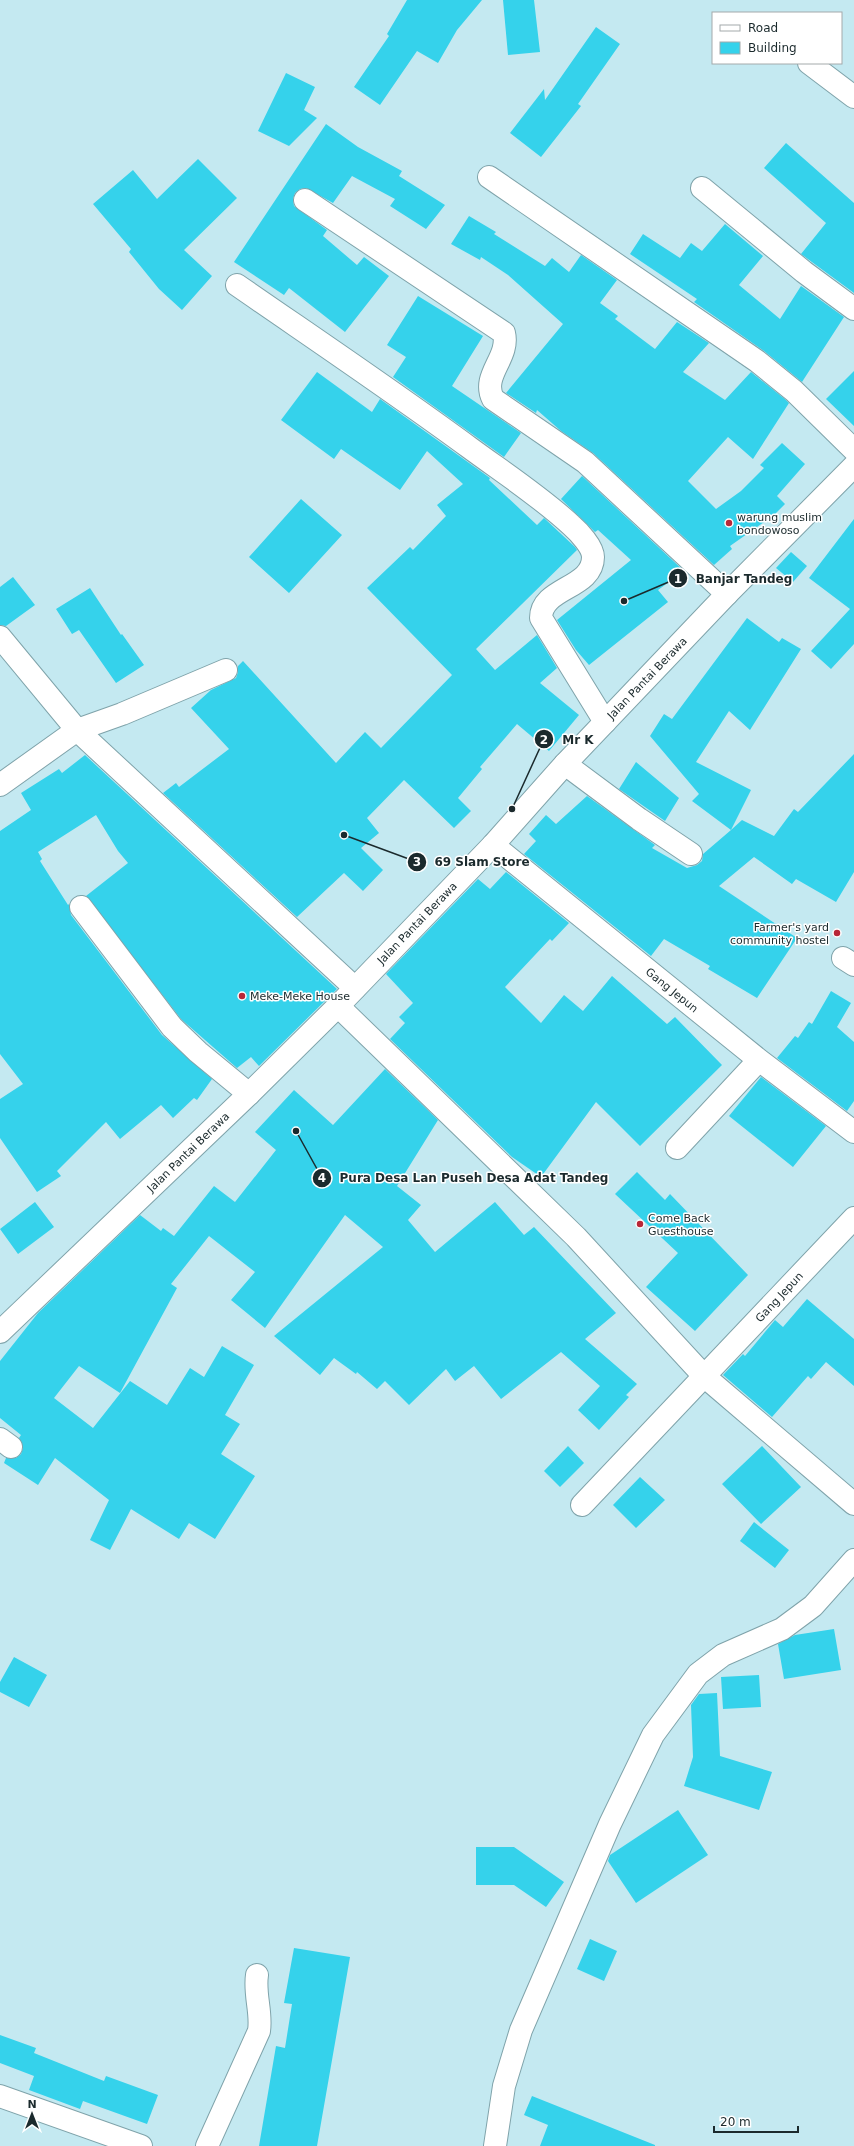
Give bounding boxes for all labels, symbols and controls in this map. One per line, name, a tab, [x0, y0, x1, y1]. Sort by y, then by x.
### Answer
legend	[712, 12, 842, 64]
text: Road	[748, 21, 778, 35]
text: Building	[748, 41, 797, 55]
place label: warung muslim bondowoso	[737, 511, 822, 537]
marker: warung muslim bondowoso	[724, 518, 734, 528]
callout: Banjar Tandeg	[668, 566, 801, 590]
text: 1	[674, 572, 682, 586]
text: Banjar Tandeg	[696, 572, 792, 586]
street label: Jalan Pantai Berawa	[604, 635, 690, 723]
callout: Mr K	[534, 727, 602, 751]
text: 2	[540, 733, 548, 747]
text: Mr K	[562, 733, 594, 747]
callout: 69 Slam Store	[407, 850, 538, 874]
text: 3	[413, 855, 421, 869]
text: 69 Slam Store	[434, 855, 530, 869]
street label: Jalan Pantai Berawa	[374, 880, 460, 968]
place label: Farmer's yard community hostel	[730, 921, 829, 947]
marker: Farmer's yard community hostel	[832, 928, 842, 938]
street label: Gang Jepun	[643, 965, 701, 1015]
place label: Meke-Meke House	[250, 990, 350, 1003]
marker: Meke-Meke House	[237, 991, 247, 1001]
street label: Jalan Pantai Berawa	[144, 1110, 232, 1196]
callout: Pura Desa Lan Puseh Desa Adat Tandeg	[312, 1166, 617, 1190]
text: 4	[318, 1171, 326, 1185]
text: Pura Desa Lan Puseh Desa Adat Tandeg	[340, 1171, 608, 1185]
place label: Come Back Guesthouse	[648, 1212, 714, 1238]
marker: Come Back Guesthouse	[635, 1219, 645, 1229]
street label: Gang Jepun	[753, 1270, 806, 1325]
north arrow	[12, 2094, 52, 2134]
text: N	[27, 2098, 37, 2111]
scale bar	[714, 2108, 798, 2134]
text: 20 m	[720, 2115, 751, 2129]

